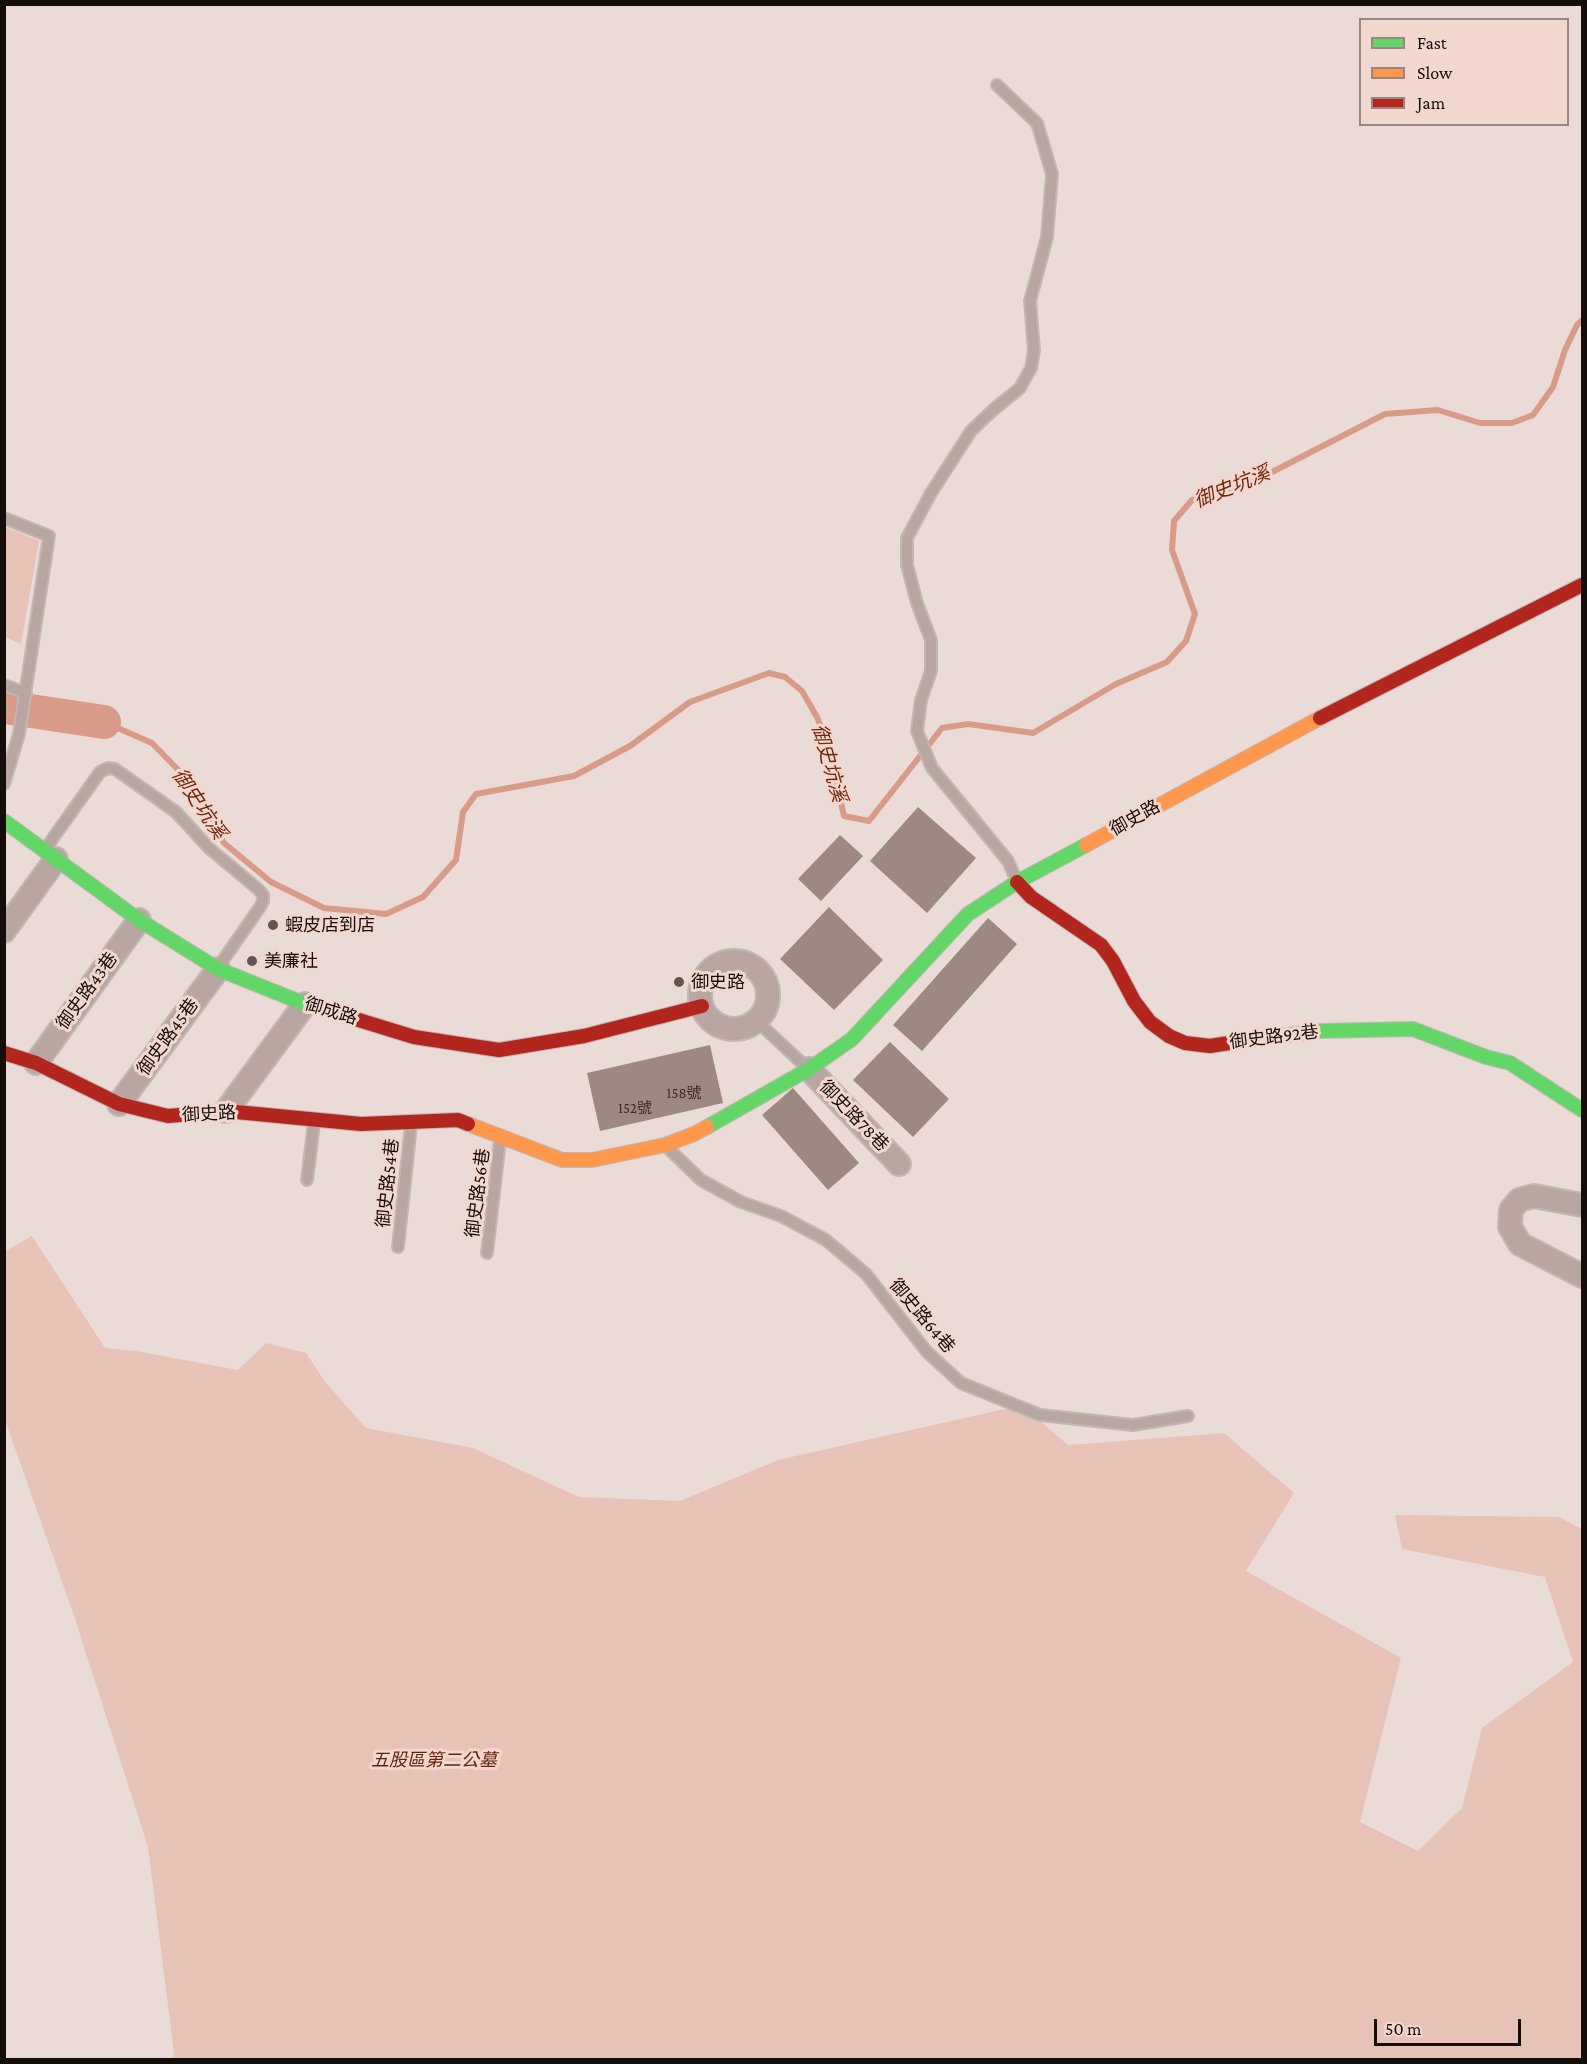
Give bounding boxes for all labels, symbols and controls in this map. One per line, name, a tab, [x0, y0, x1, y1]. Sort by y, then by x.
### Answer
legend	[1359, 18, 1569, 126]
text: Fast	[1417, 33, 1447, 53]
text: Slow	[1417, 63, 1452, 83]
text: Jam	[1417, 93, 1445, 113]
water label: 御史坑溪	[1190, 461, 1274, 513]
water label: 御史坑溪	[806, 721, 852, 805]
water label: 御史坑溪	[167, 764, 231, 844]
street label: 御史路	[1106, 795, 1164, 841]
place label: 蝦皮店到店	[285, 914, 375, 936]
marker: 蝦皮店到店	[266, 918, 280, 932]
street label: 御史路43巷	[52, 948, 122, 1034]
place label: 美廉社	[264, 950, 318, 972]
marker: 美廉社	[245, 954, 259, 968]
place label: 御史路	[691, 971, 745, 993]
marker: 御史路	[672, 975, 686, 989]
street label: 御成路	[302, 993, 360, 1029]
street label: 御史路45巷	[133, 994, 203, 1080]
street label: 御史路92巷	[1228, 1021, 1320, 1053]
street label: 御史路78巷	[815, 1076, 893, 1156]
house number: 158號	[666, 1084, 702, 1102]
house number: 152號	[618, 1099, 652, 1117]
street label: 御史路	[181, 1102, 237, 1126]
street label: 御史路54巷	[373, 1137, 403, 1229]
street label: 御史路56巷	[462, 1147, 494, 1239]
street label: 御史路64巷	[885, 1274, 959, 1358]
park label: 五股區第二公墓	[371, 1749, 497, 1771]
scale bar	[1377, 2007, 1524, 2045]
text: 50 m	[1385, 2019, 1422, 2039]

